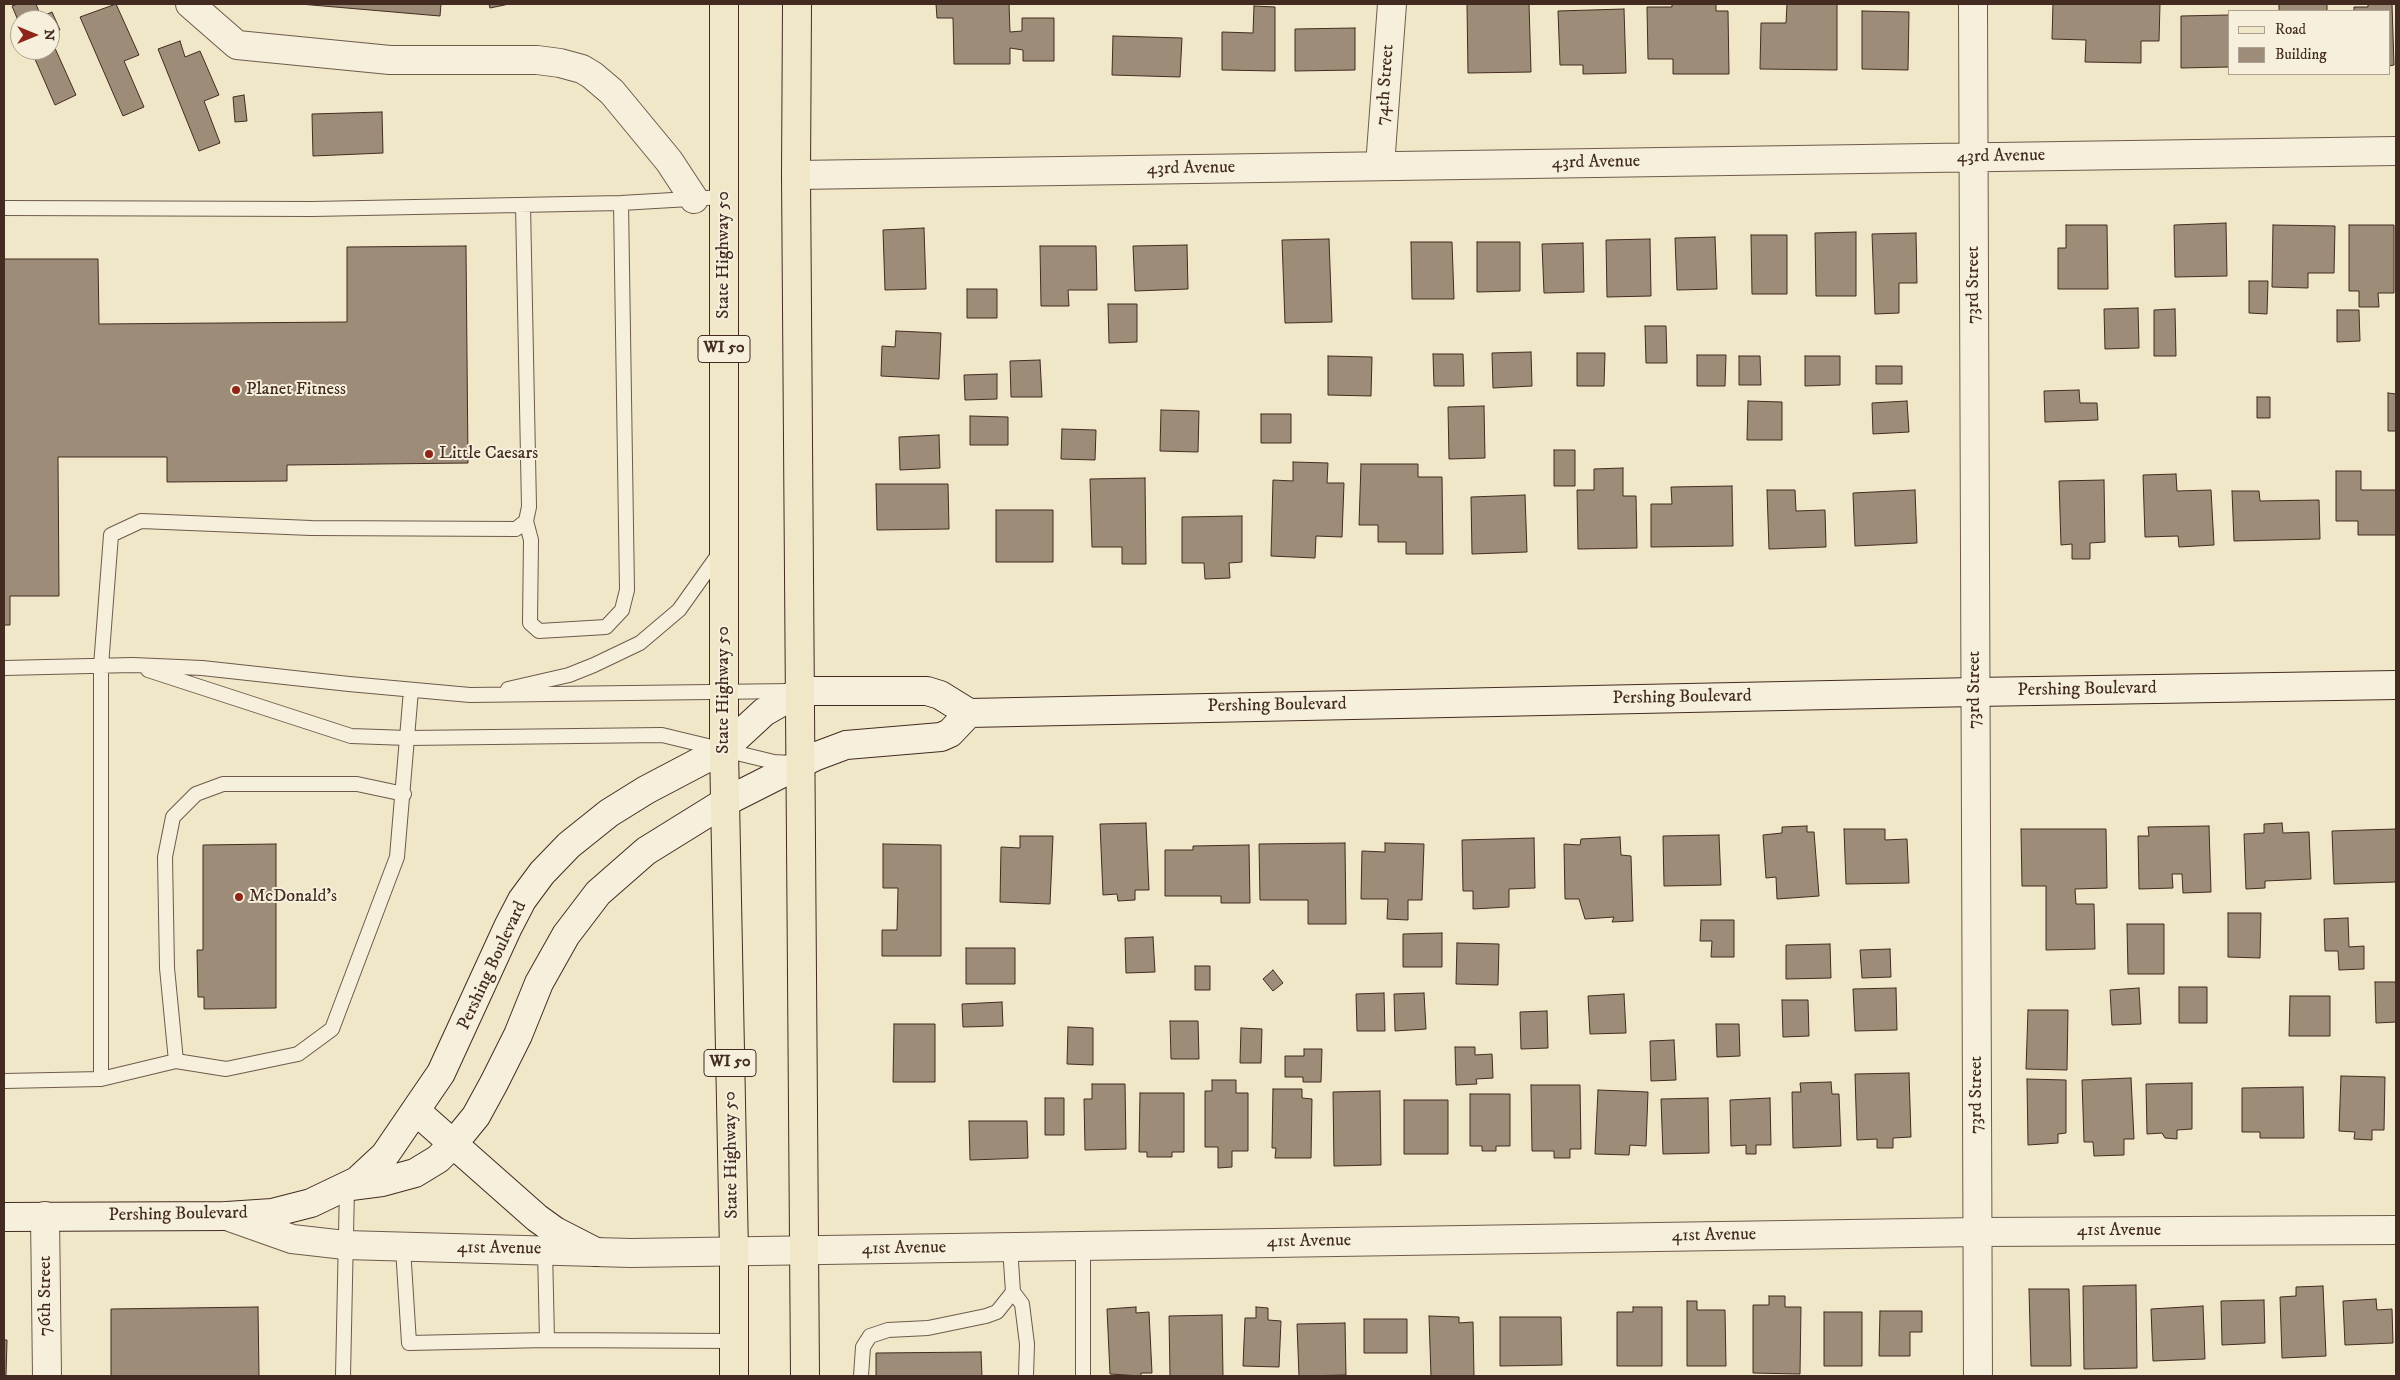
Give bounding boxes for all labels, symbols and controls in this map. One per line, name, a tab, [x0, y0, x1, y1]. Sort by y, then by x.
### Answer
north arrow	[10, 10, 60, 60]
legend	[2228, 10, 2390, 75]
text: Road	[2275, 20, 2306, 39]
text: N	[40, 29, 58, 41]
street label: 74th Street	[1372, 44, 1400, 126]
text: Building	[2275, 45, 2327, 64]
street label: 43rd Avenue	[1957, 145, 2045, 169]
street label: 43rd Avenue	[1552, 151, 1640, 175]
street label: 43rd Avenue	[1147, 157, 1235, 181]
street label: State Highway 50	[713, 191, 735, 319]
street label: 73rd Street	[1963, 246, 1985, 324]
road number: WI 50	[698, 336, 750, 362]
place label: Planet Fitness	[246, 379, 346, 401]
marker: Planet Fitness	[230, 384, 242, 396]
place label: Little Caesars	[439, 443, 538, 465]
marker: Little Caesars	[423, 448, 435, 460]
street label: State Highway 50	[713, 626, 735, 754]
street label: 73rd Street	[1964, 651, 1986, 729]
street label: Pershing Boulevard	[2017, 678, 2157, 702]
street label: Pershing Boulevard	[1612, 686, 1752, 710]
street label: Pershing Boulevard	[1207, 694, 1347, 718]
place label: McDonald's	[249, 886, 337, 908]
marker: McDonald's	[233, 891, 245, 903]
street label: Pershing Boulevard	[454, 898, 532, 1034]
road number: WI 50	[704, 1050, 756, 1076]
street label: 73rd Street	[1966, 1056, 1988, 1134]
street label: State Highway 50	[720, 1091, 744, 1219]
street label: Pershing Boulevard	[108, 1203, 248, 1227]
street label: 41st Avenue	[2077, 1220, 2161, 1242]
street label: 41st Avenue	[1672, 1224, 1756, 1248]
street label: 41st Avenue	[1267, 1230, 1351, 1254]
street label: 41st Avenue	[457, 1237, 541, 1261]
street label: 41st Avenue	[862, 1237, 946, 1261]
street label: 76th Street	[35, 1256, 57, 1336]

